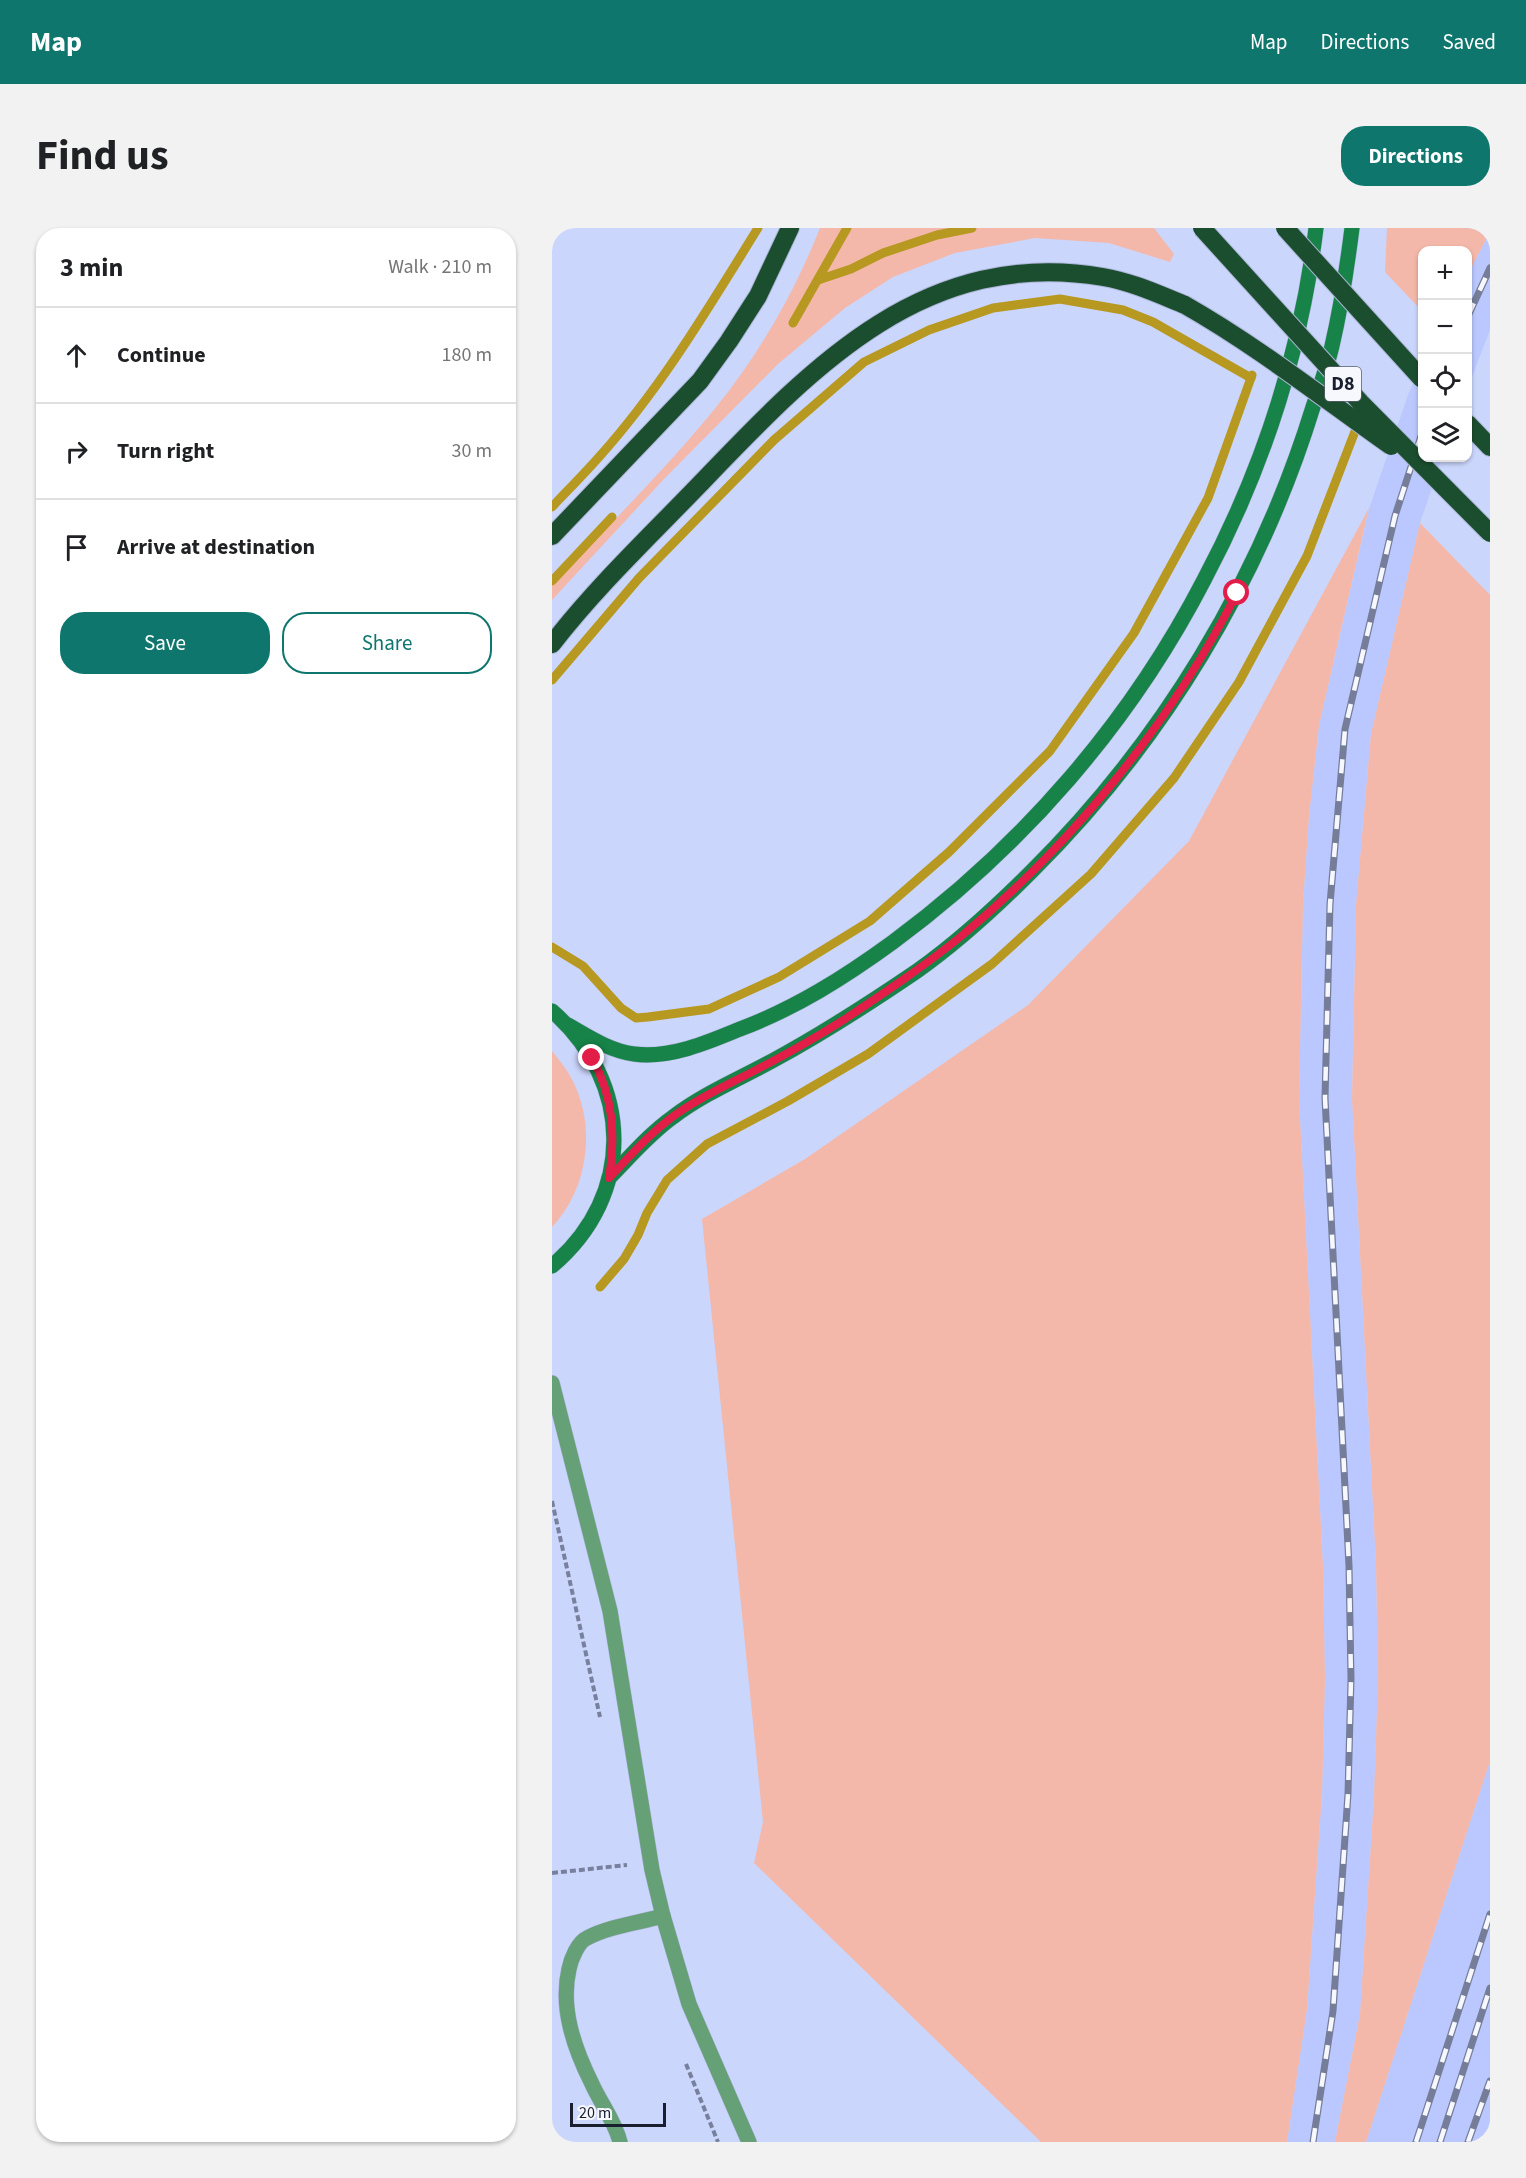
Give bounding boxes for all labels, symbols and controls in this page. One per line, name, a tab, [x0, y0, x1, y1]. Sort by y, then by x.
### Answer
text: Map	[30, 22, 82, 62]
text: Map	[1250, 27, 1288, 57]
text: Directions	[1321, 27, 1409, 57]
text: Saved	[1442, 27, 1496, 57]
text: Find us	[36, 126, 169, 186]
button: Directions	[1341, 126, 1490, 186]
map controls	[1418, 246, 1472, 462]
button: +	[1418, 246, 1472, 300]
text: 3 min	[60, 249, 123, 286]
text: Walk · 210 m	[388, 253, 492, 281]
button: −	[1418, 300, 1472, 354]
icon: ahead	[60, 339, 93, 372]
text: Continue	[117, 339, 206, 371]
text: 180 m	[442, 341, 492, 369]
button: locate	[1418, 354, 1472, 408]
road number: D8	[1325, 367, 1361, 401]
button: layers	[1418, 408, 1472, 462]
icon: right	[60, 435, 93, 468]
text: Turn right	[117, 435, 214, 467]
text: 30 m	[452, 437, 492, 465]
icon: arrive	[60, 531, 93, 564]
text: Arrive at destination	[117, 531, 315, 563]
route start	[1223, 579, 1249, 605]
button: Save	[60, 612, 270, 674]
button: Share	[282, 612, 492, 674]
route end	[578, 1044, 604, 1070]
scale bar	[570, 2100, 666, 2128]
text: 20 m	[579, 2102, 611, 2124]

